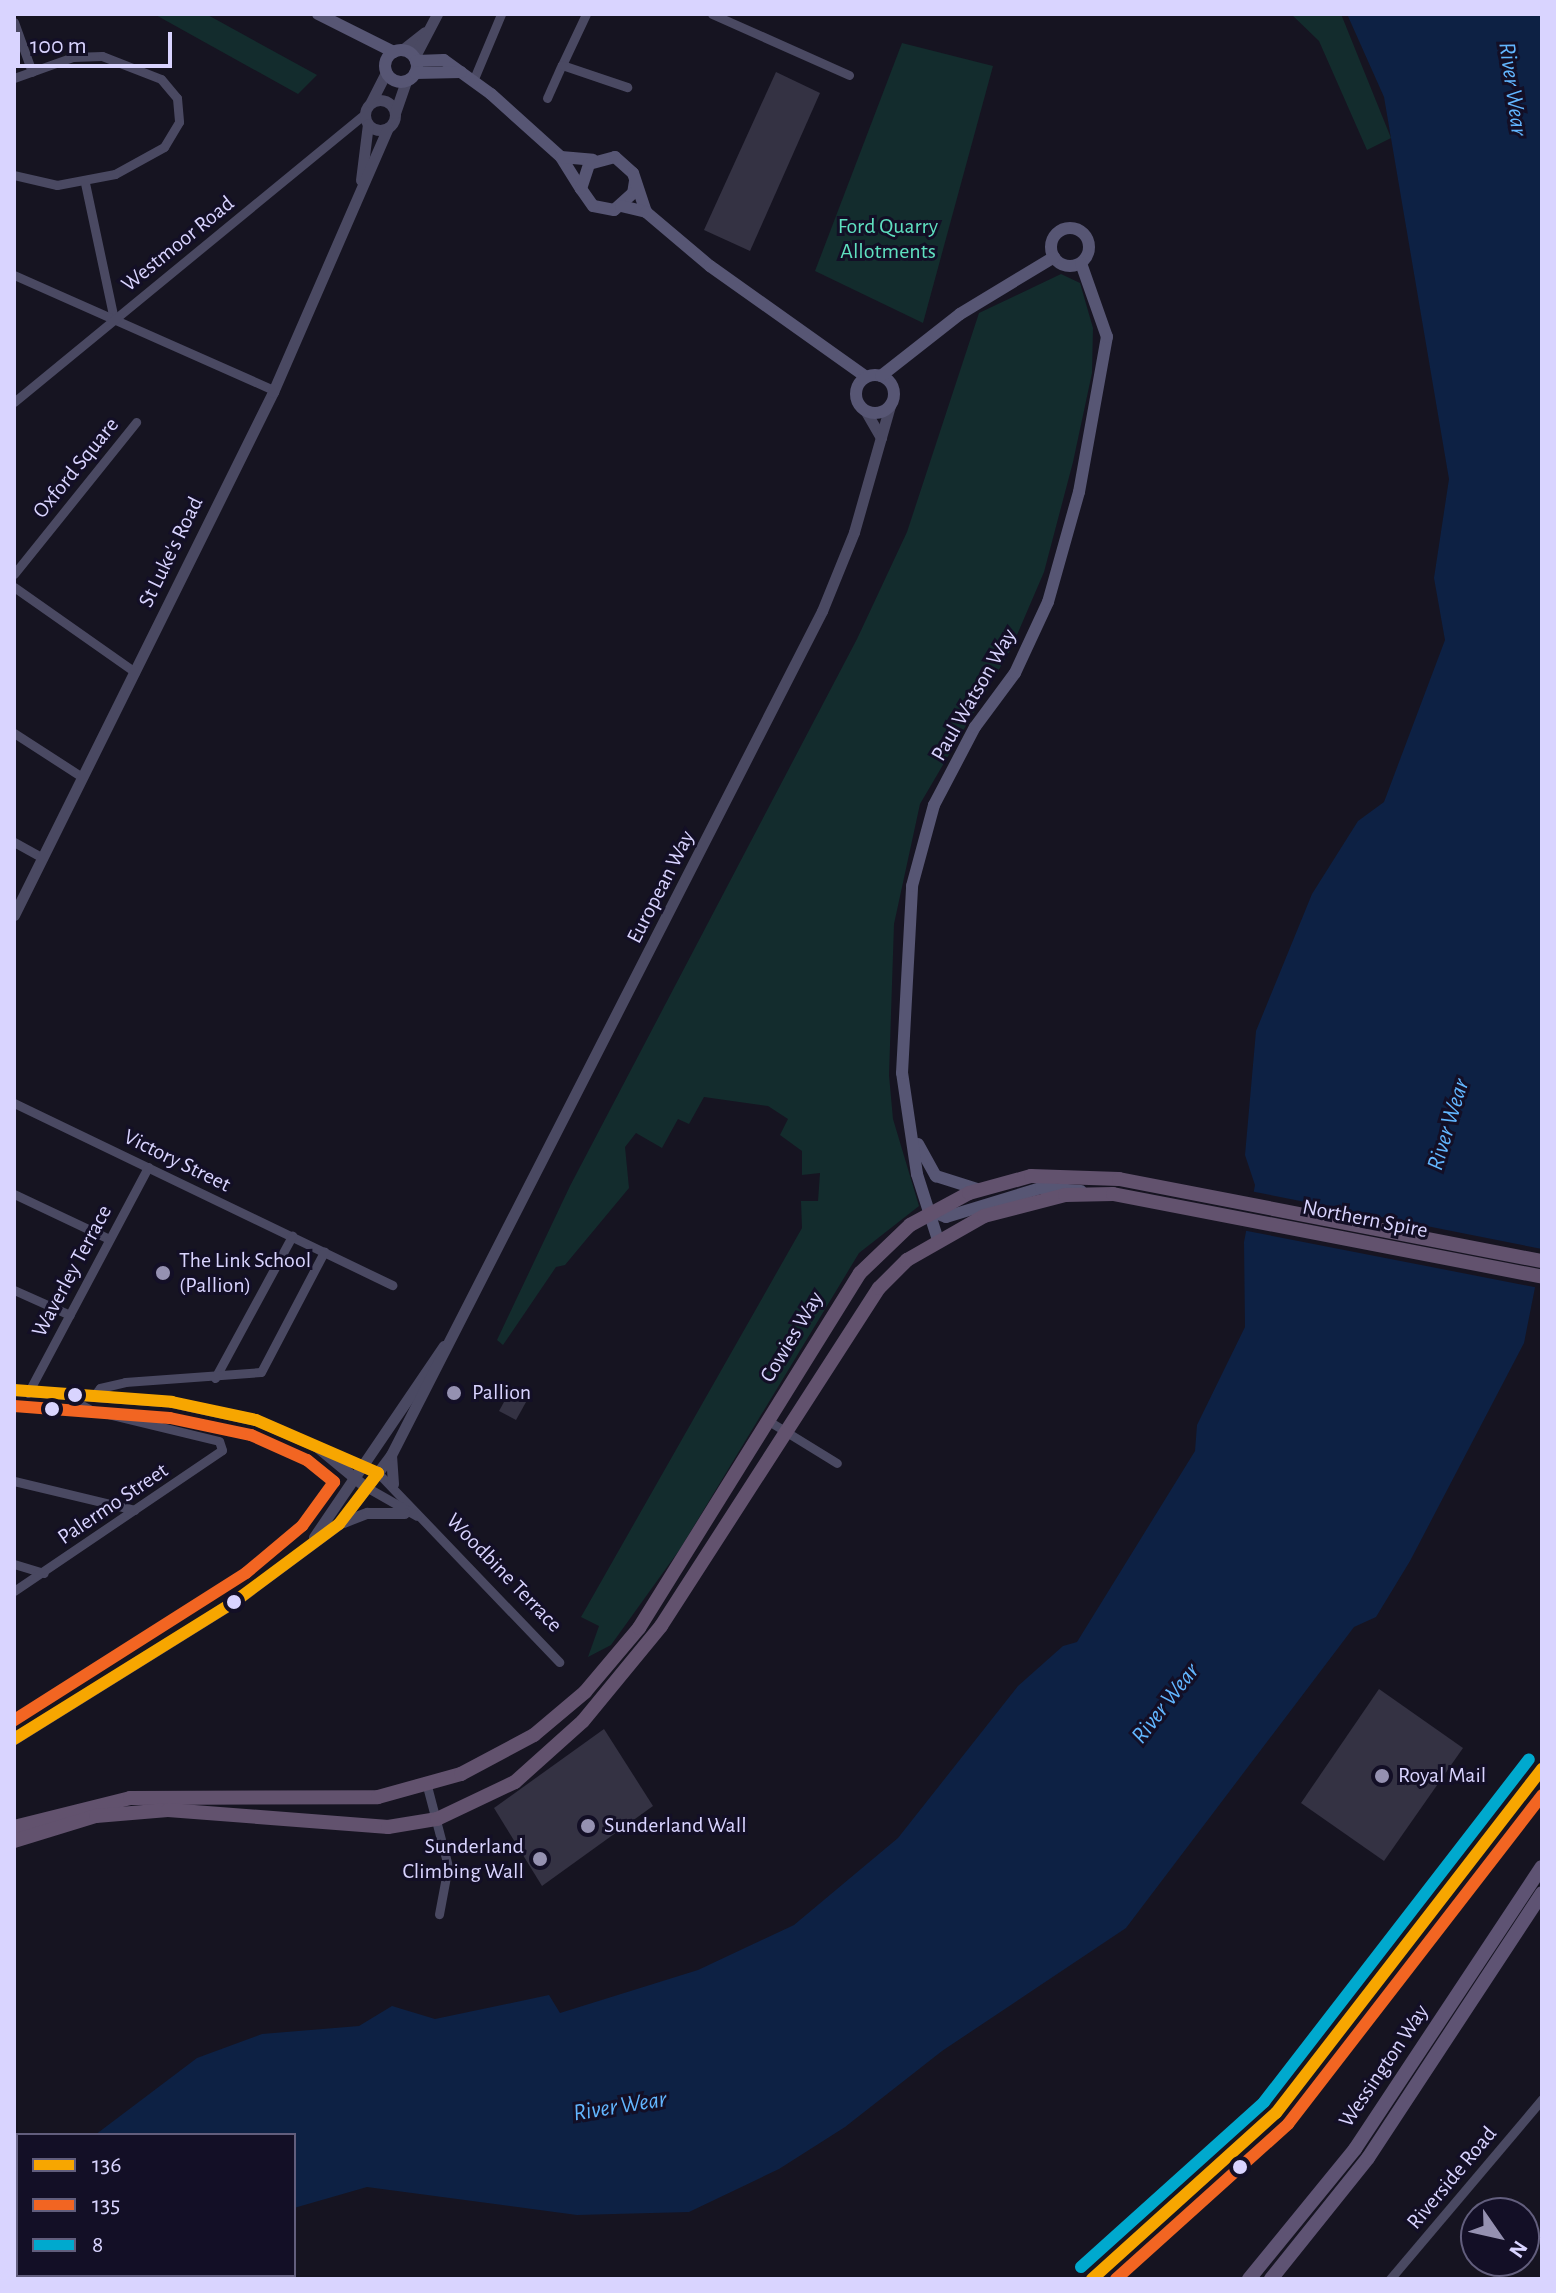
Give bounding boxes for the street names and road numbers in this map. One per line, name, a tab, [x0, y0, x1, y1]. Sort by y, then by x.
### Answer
street label: Westmoor Road	[116, 190, 240, 298]
street label: Oxford Square	[27, 412, 125, 524]
street label: St Luke's Road	[133, 492, 209, 612]
street label: Paul Watson Way	[925, 624, 1023, 766]
street label: European Way	[621, 826, 701, 948]
street label: Victory Street	[119, 1124, 235, 1198]
street label: Northern Spire	[1300, 1194, 1430, 1244]
street label: Waverley Terrace	[26, 1201, 118, 1341]
street label: Cowies Way	[755, 1287, 829, 1387]
street label: Palermo Street	[53, 1457, 173, 1551]
street label: Woodbine Terrace	[440, 1508, 568, 1638]
street label: Wessington Way	[1333, 2000, 1435, 2132]
street label: Riverside Road	[1401, 2121, 1503, 2235]

